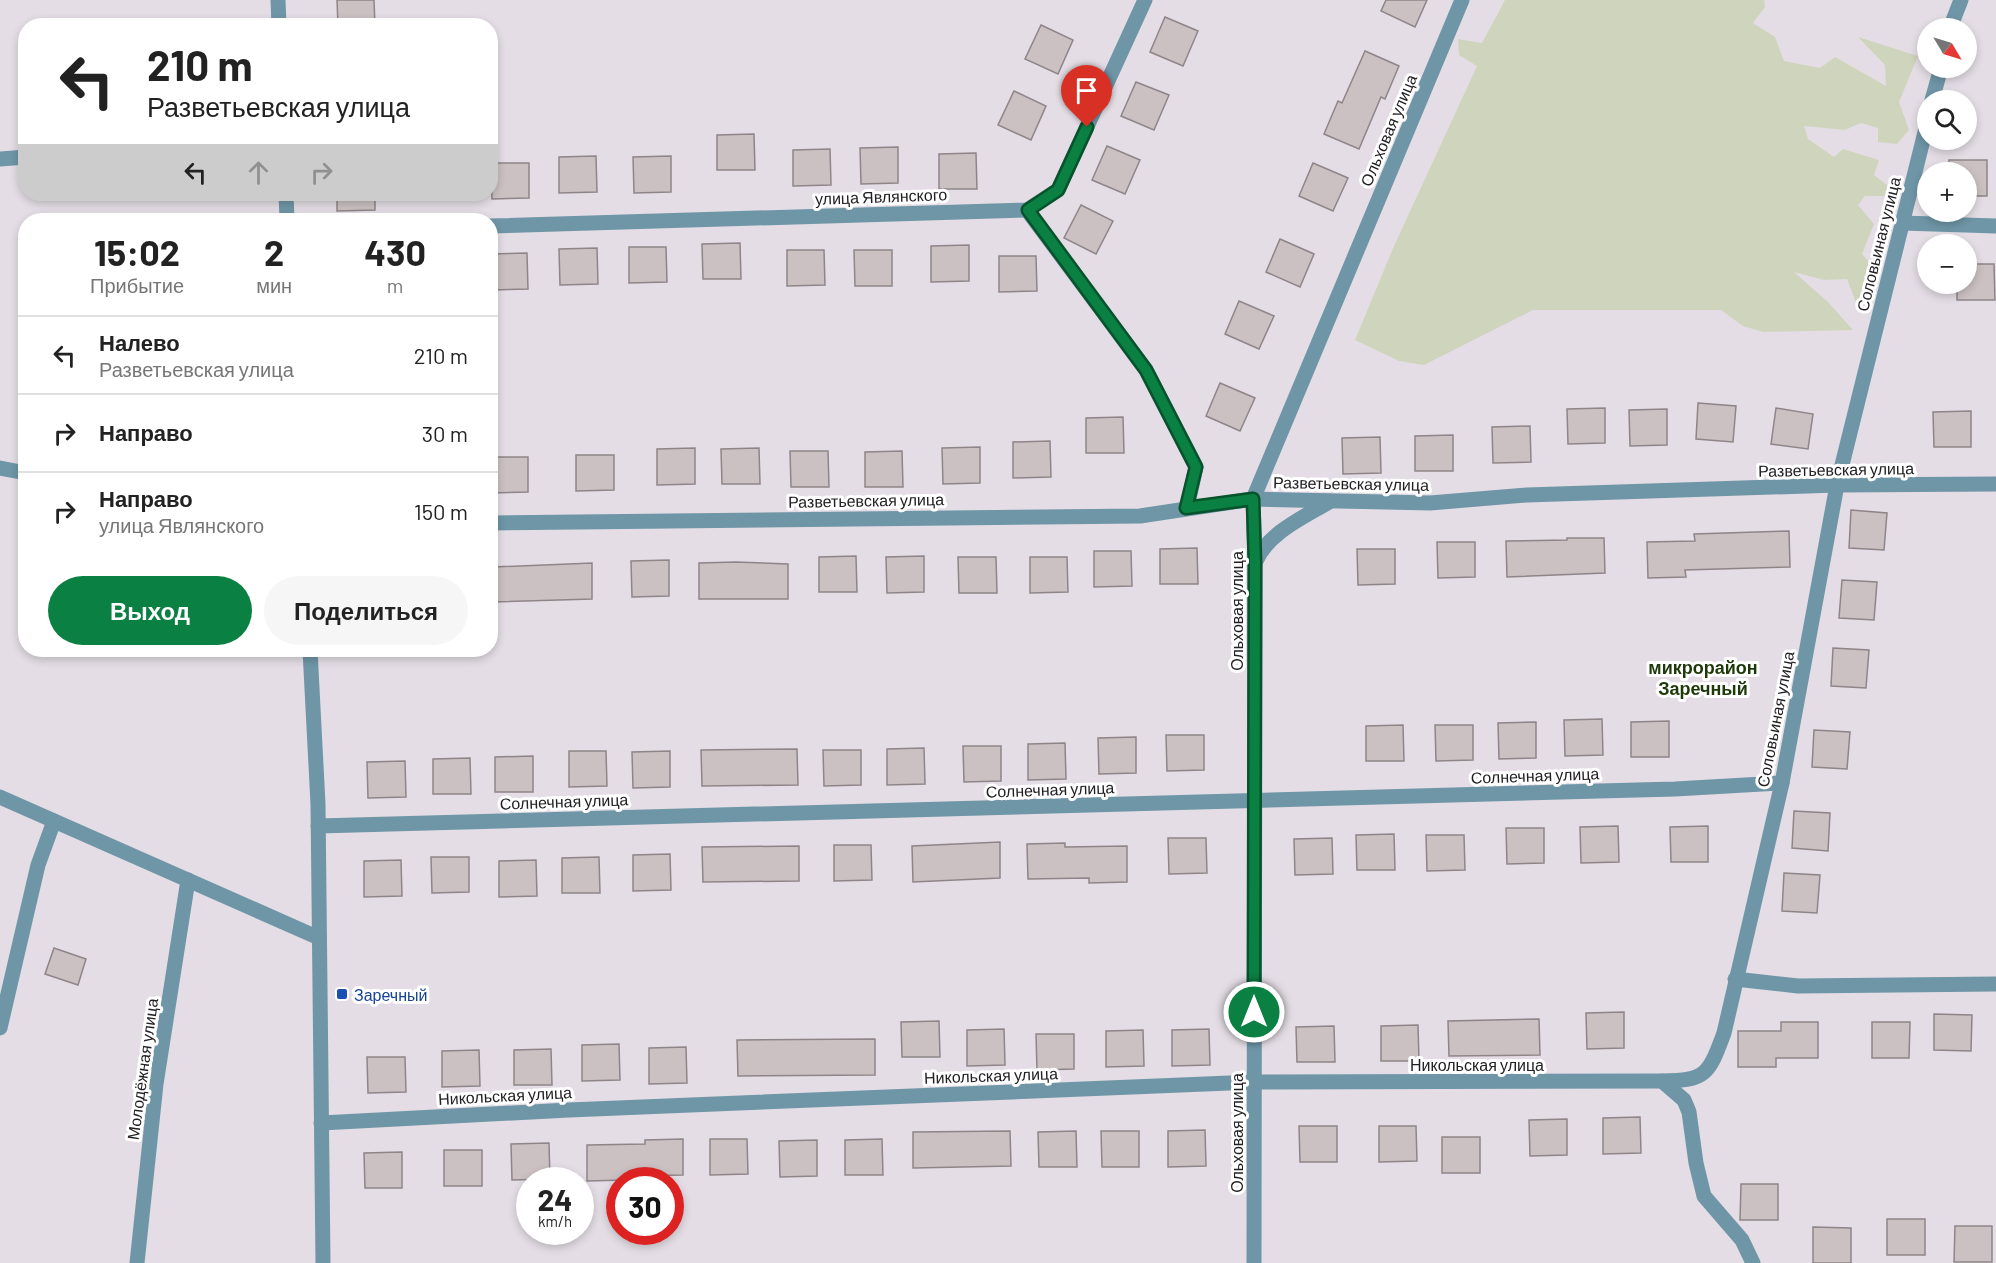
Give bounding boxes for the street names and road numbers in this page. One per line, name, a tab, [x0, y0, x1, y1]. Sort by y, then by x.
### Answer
street label: Ольховая улица	[1356, 71, 1420, 189]
street label: Соловьиная улица	[1852, 175, 1904, 313]
street label: улица Являнского	[815, 184, 947, 208]
street label: Разветьевская улица	[1758, 458, 1914, 480]
street label: Разветьевская улица	[1273, 472, 1429, 494]
street label: Разветьевская улица	[788, 489, 944, 511]
street label: Ольховая улица	[1227, 551, 1246, 671]
street label: Соловьиная улица	[1753, 649, 1797, 788]
street label: Солнечная улица	[1470, 763, 1600, 787]
street label: Солнечная улица	[985, 777, 1115, 801]
street label: Солнечная улица	[499, 789, 629, 813]
street label: Молодёжная улица	[123, 997, 161, 1141]
street label: Никольская улица	[1410, 1055, 1544, 1074]
street label: Никольская улица	[924, 1063, 1058, 1087]
street label: Ольховая улица	[1227, 1073, 1246, 1193]
street label: Никольская улица	[438, 1082, 572, 1108]

